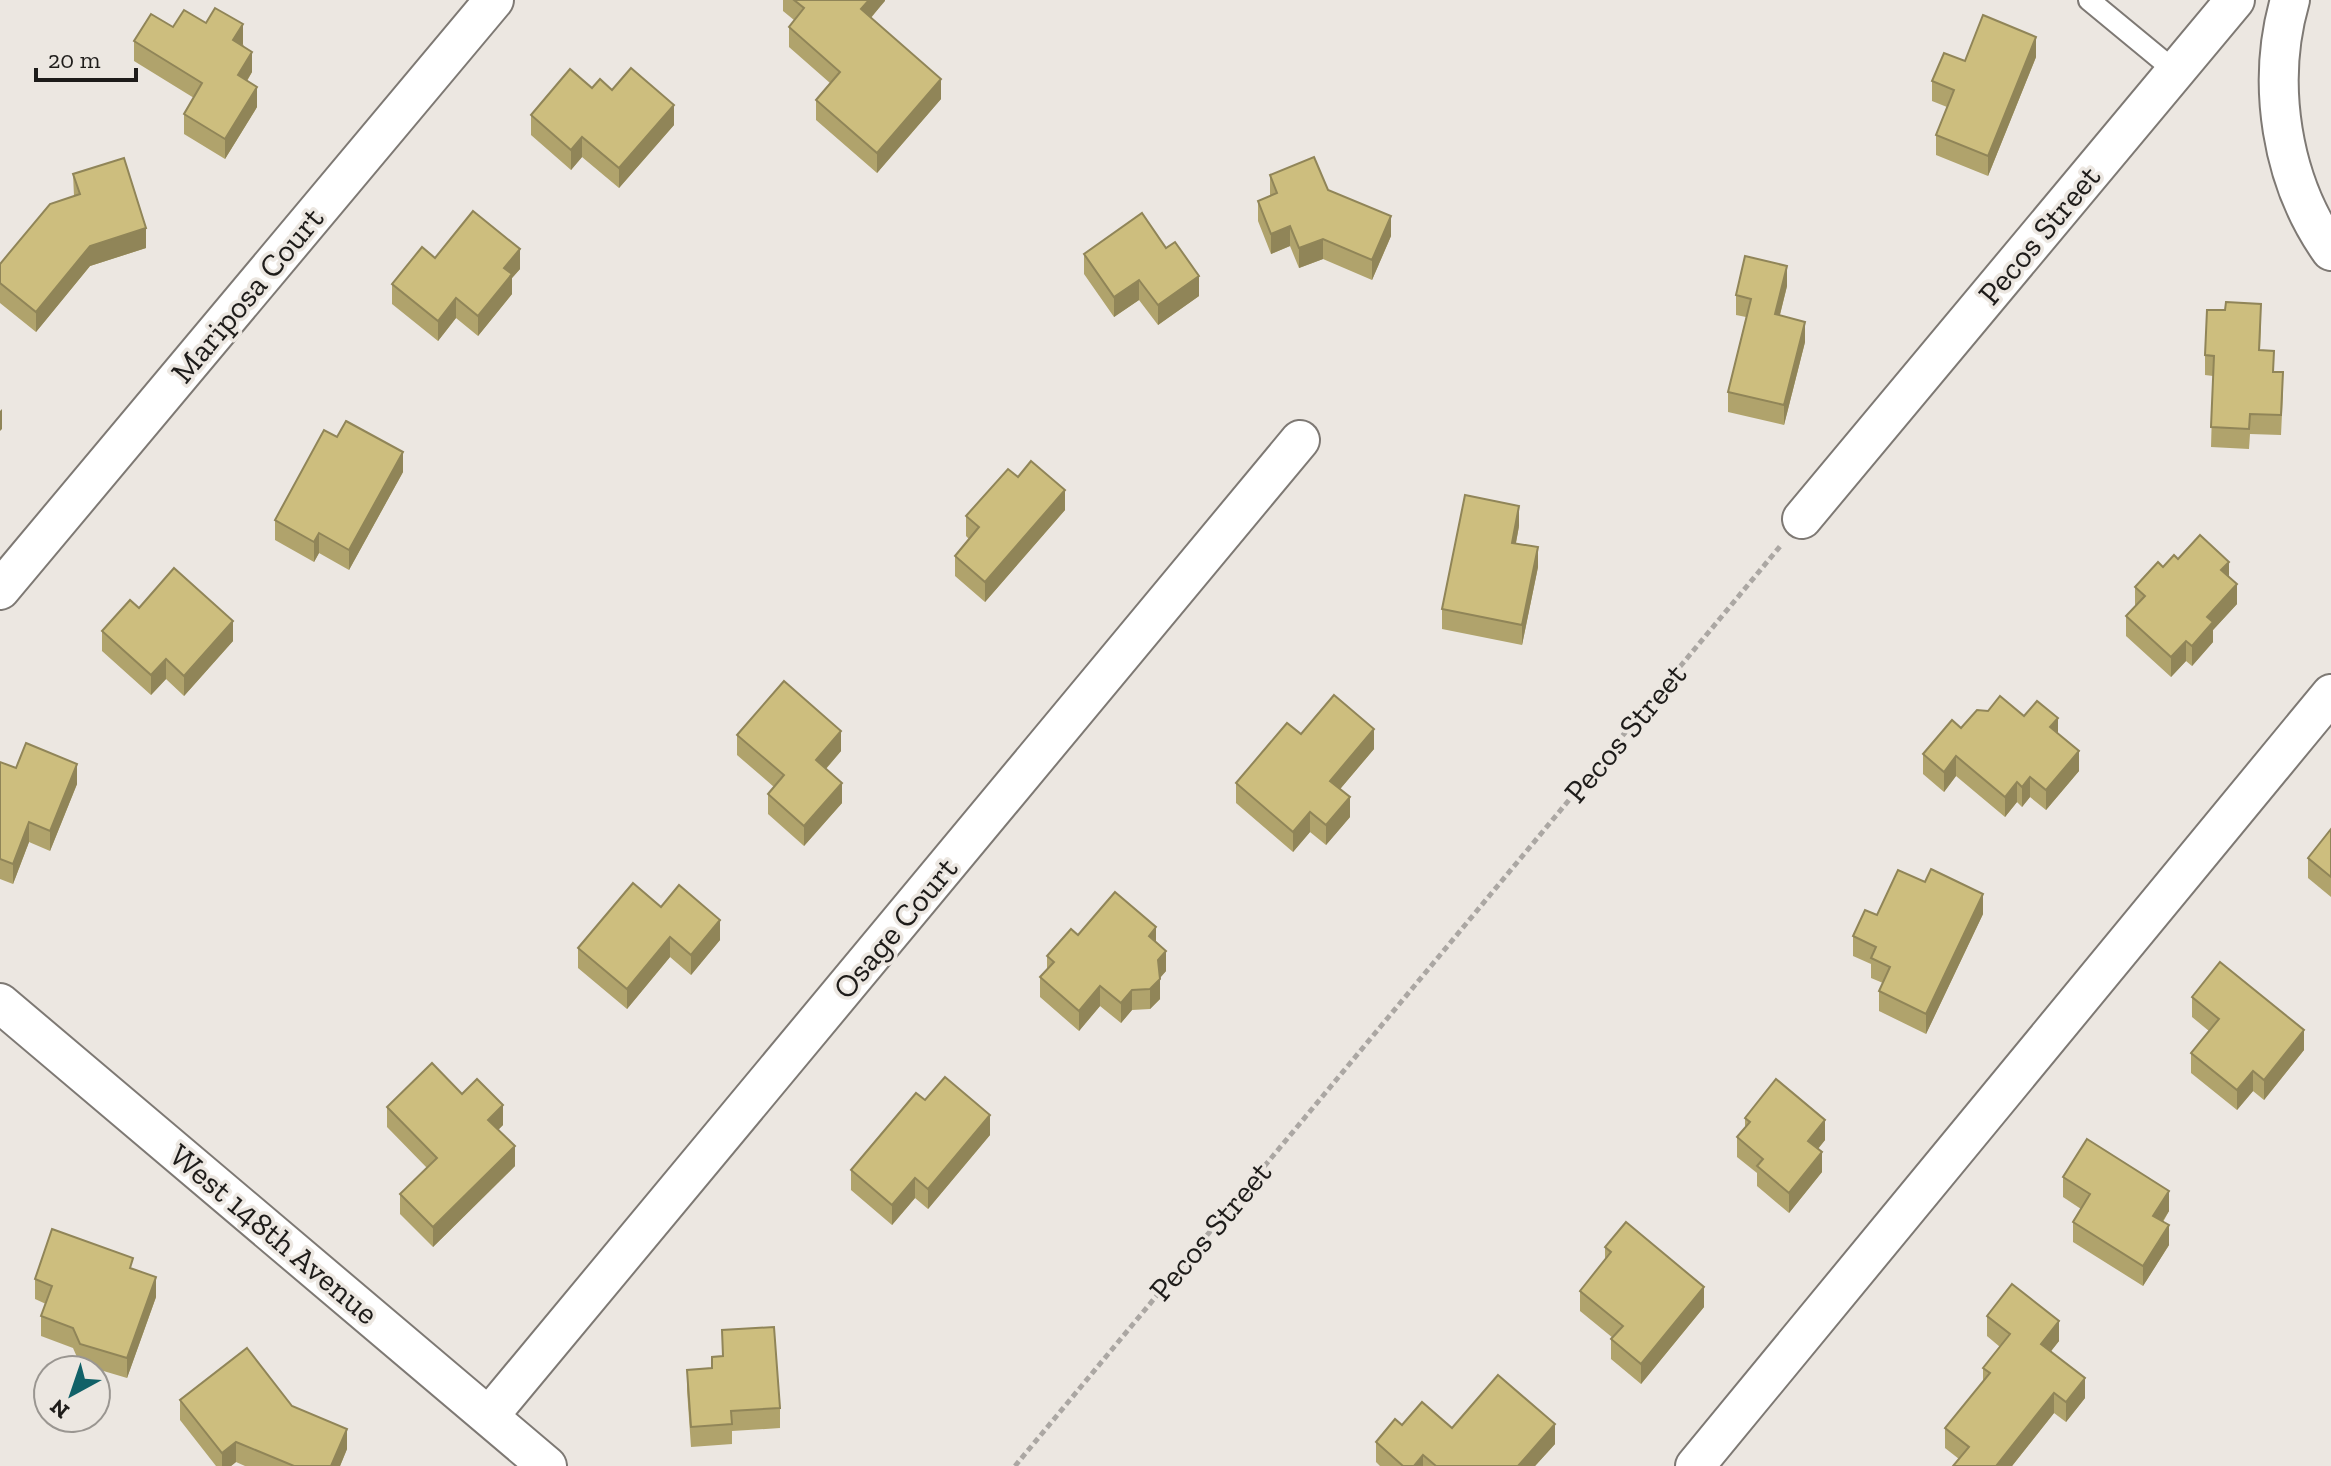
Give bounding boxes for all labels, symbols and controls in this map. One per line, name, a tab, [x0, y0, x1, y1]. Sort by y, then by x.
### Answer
scale bar	[36, 32, 136, 82]
text: 20 m	[48, 45, 101, 74]
street label: Pecos Street	[1970, 158, 2108, 312]
street label: Mariposa Court	[163, 200, 331, 390]
street label: Pecos Street	[1556, 656, 1694, 810]
street label: Osage Court	[825, 849, 965, 1006]
street label: West 148th Avenue	[162, 1136, 386, 1332]
street label: Pecos Street	[1141, 1154, 1279, 1308]
north arrow	[32, 1354, 112, 1434]
text: N	[44, 1393, 75, 1425]

